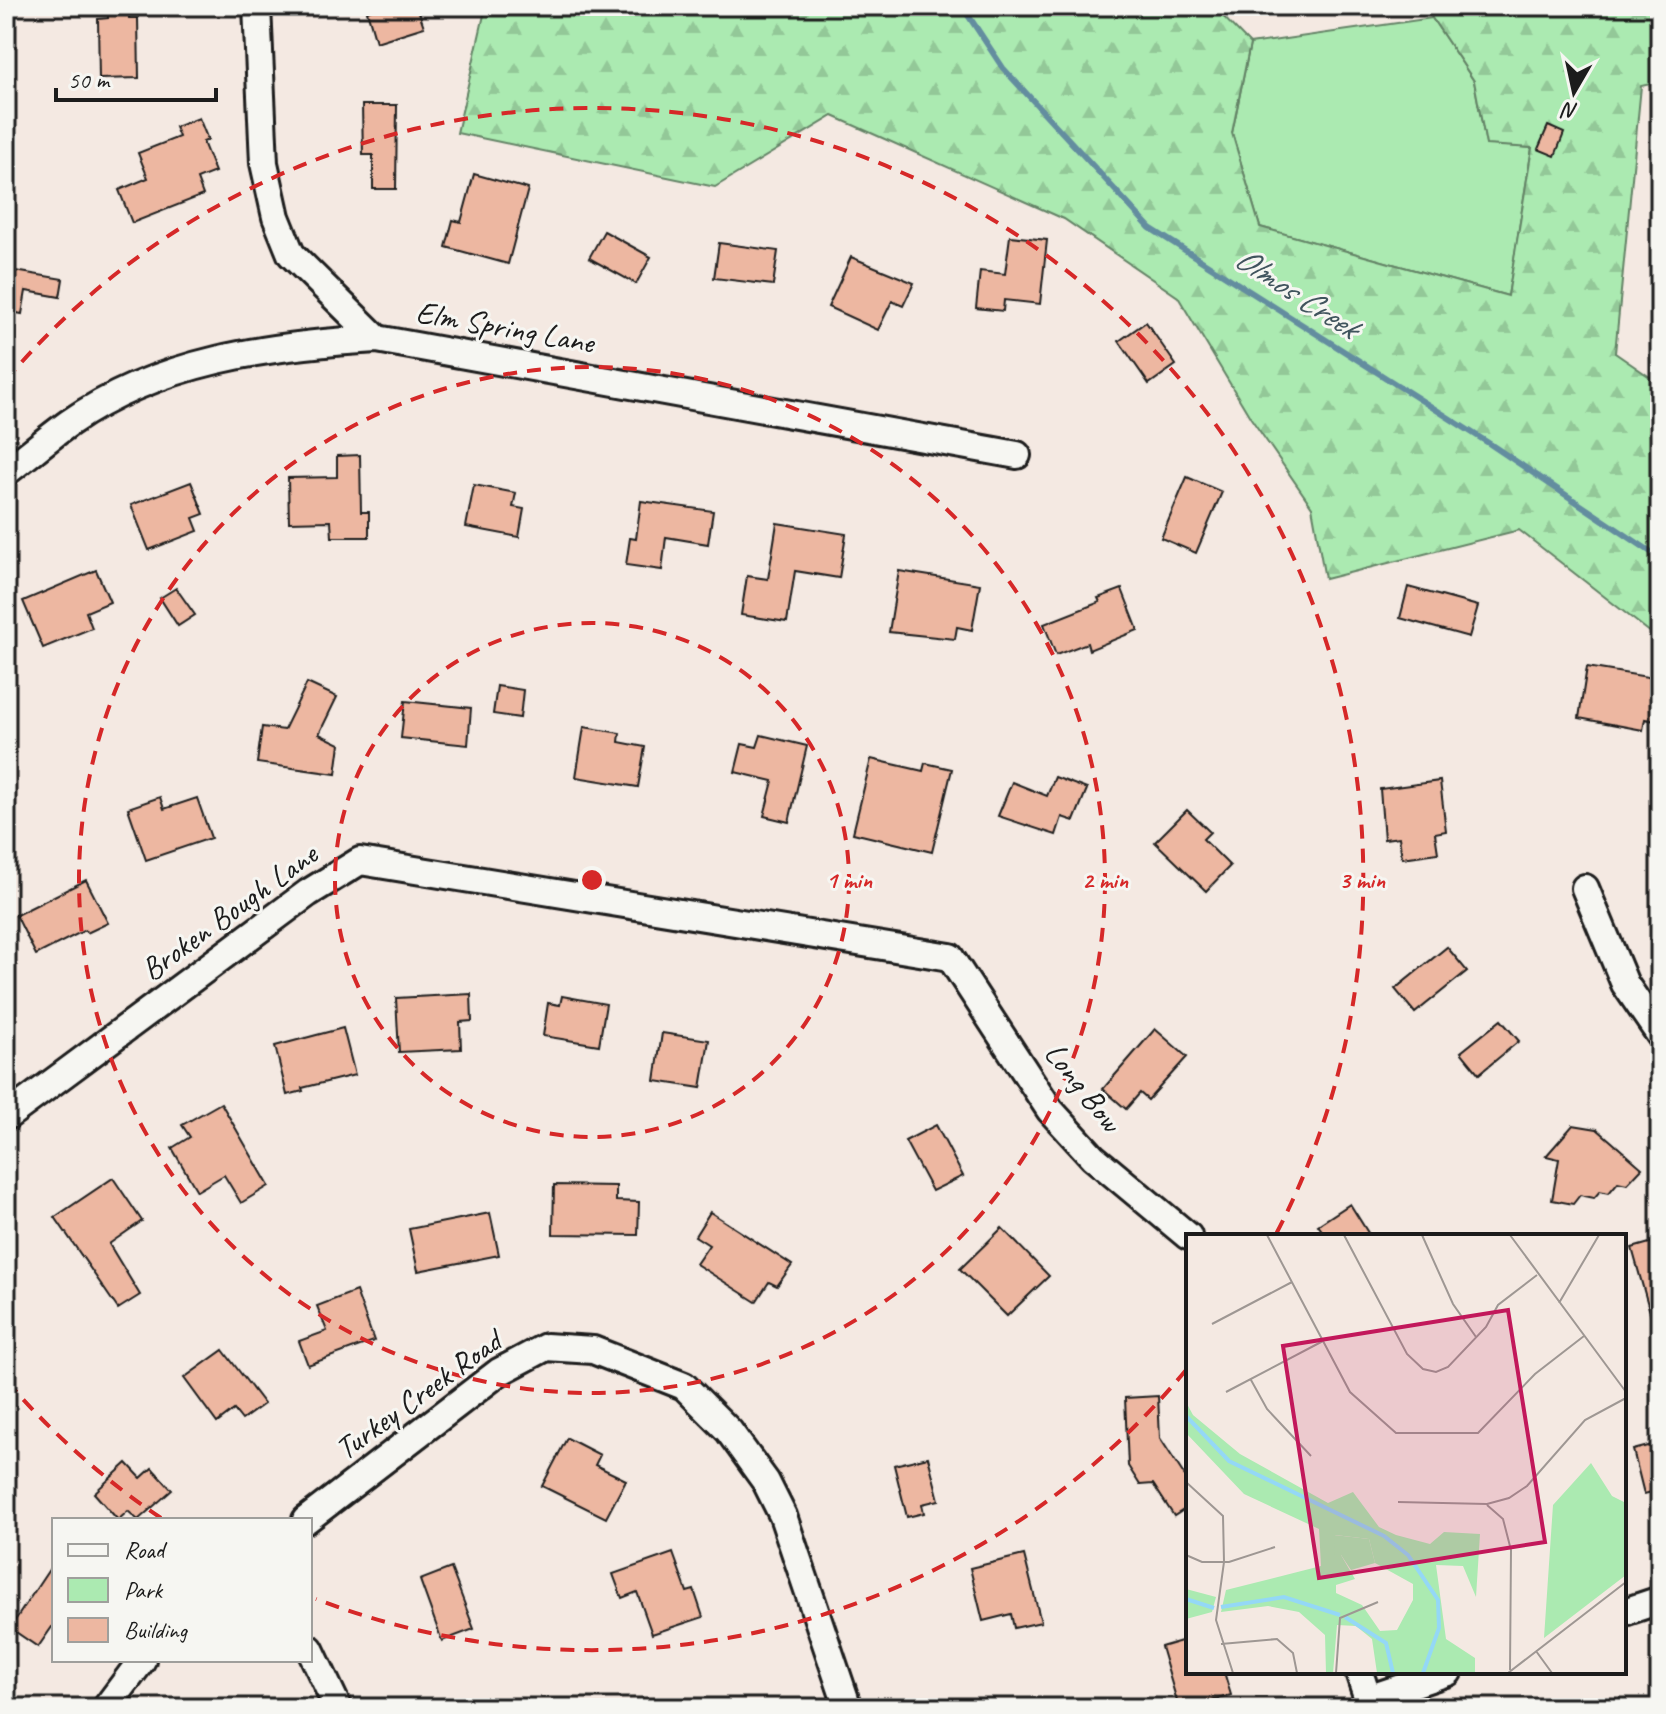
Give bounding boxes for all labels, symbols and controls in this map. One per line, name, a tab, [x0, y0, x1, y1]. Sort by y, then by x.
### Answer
scale bar	[56, 52, 216, 102]
north arrow	[1534, 52, 1614, 132]
text: 50 m	[68, 65, 111, 95]
text: N	[1559, 95, 1580, 126]
water label: Olmos Creek	[1227, 236, 1372, 351]
street label: Elm Spring Lane	[413, 291, 600, 363]
street label: Broken Bough Lane	[133, 833, 327, 990]
text: 1 min	[826, 865, 873, 895]
text: 2 min	[1082, 865, 1129, 895]
text: 3 min	[1339, 865, 1386, 895]
centre of rings	[578, 866, 606, 894]
street label: Long Bow	[1035, 1034, 1132, 1142]
inset map	[1186, 1234, 1626, 1674]
street label: Turkey Creek Road	[327, 1318, 513, 1469]
legend	[52, 1518, 312, 1662]
text: Road	[124, 1535, 168, 1565]
text: Park	[124, 1575, 164, 1605]
text: Building	[124, 1615, 189, 1645]

